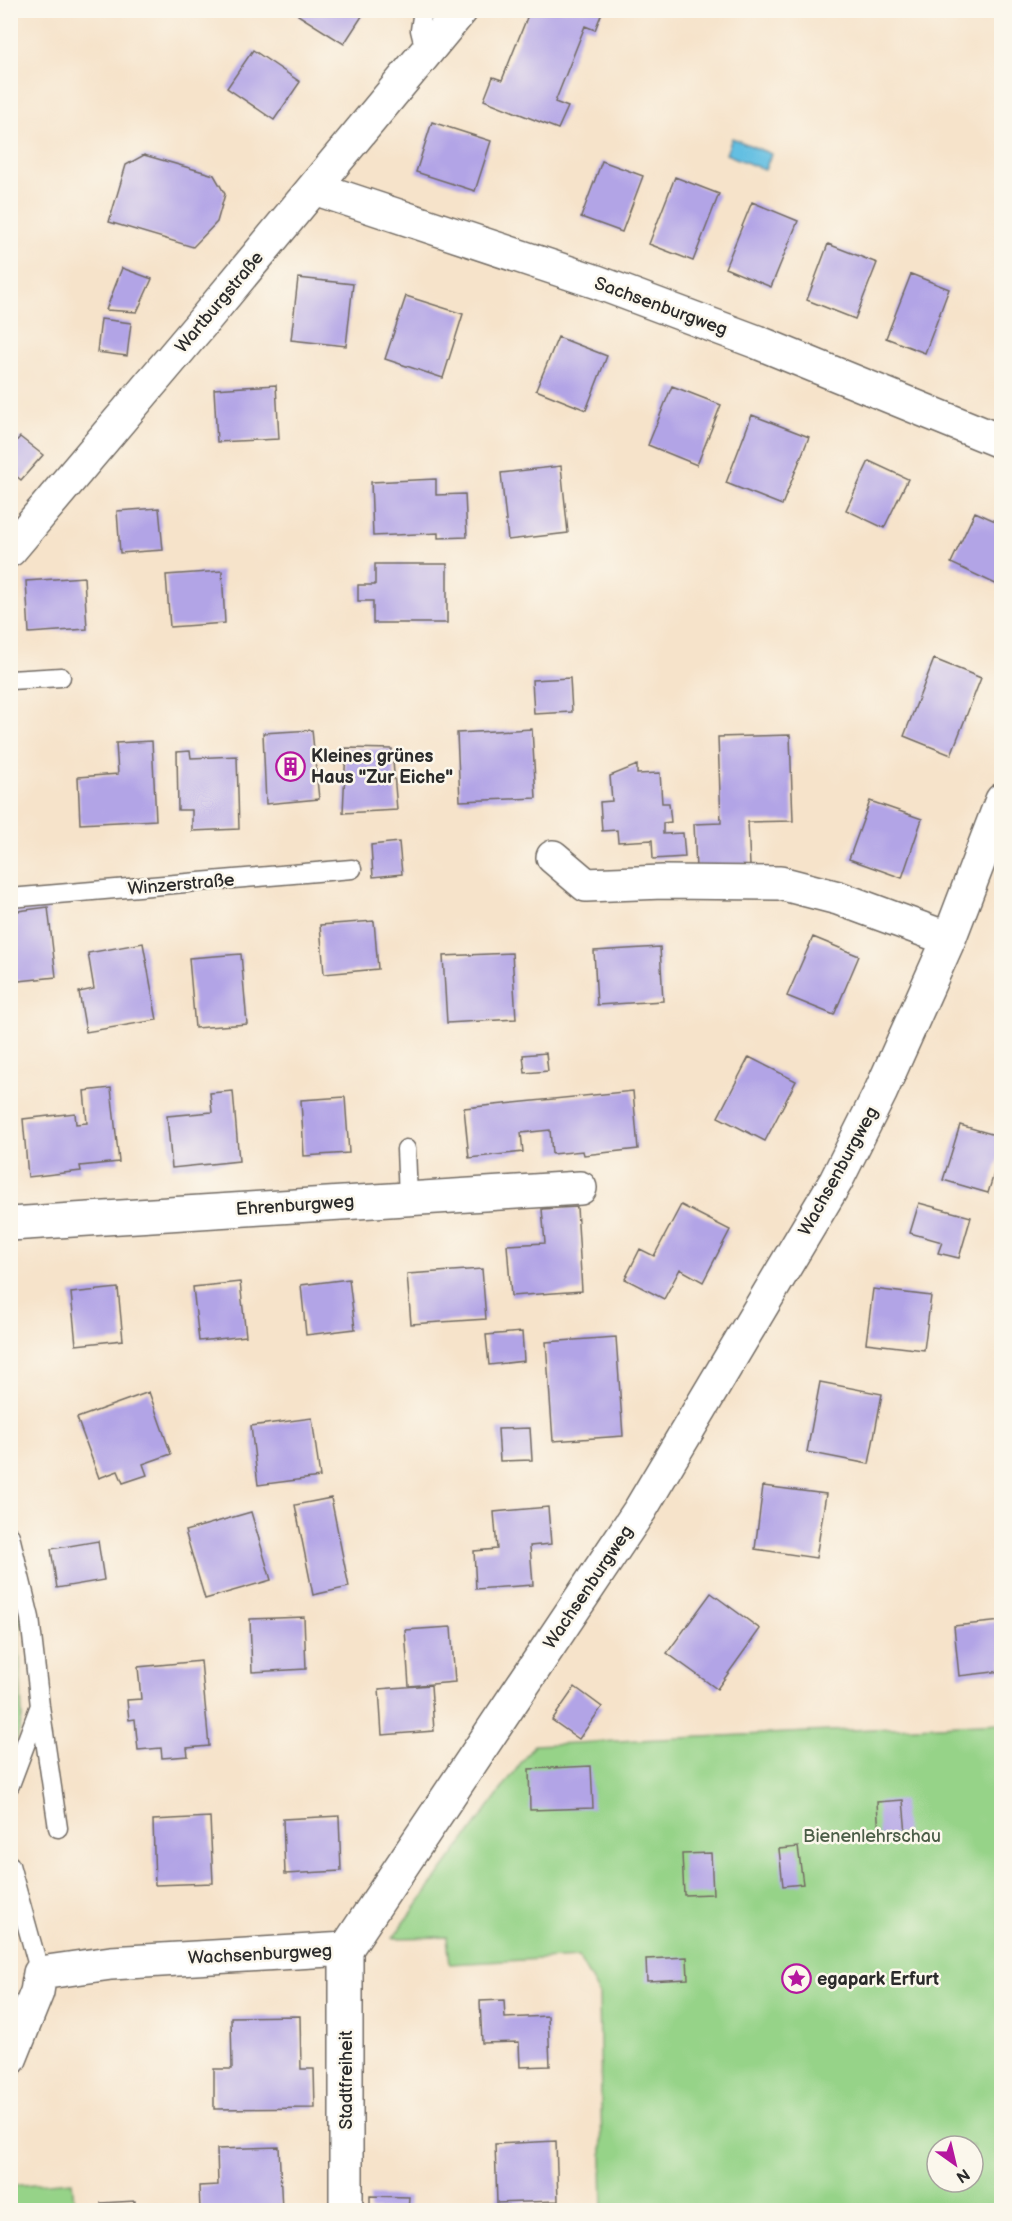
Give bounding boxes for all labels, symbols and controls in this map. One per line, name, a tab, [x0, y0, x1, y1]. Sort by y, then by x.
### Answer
street label: Wartburgstraße	[171, 247, 268, 357]
street label: Sachsenburgweg	[591, 273, 730, 340]
place label: Kleines grünes Haus "Zur Eiche"	[311, 746, 453, 788]
building icon: Kleines grünes Haus "Zur Eiche"	[274, 750, 306, 782]
street label: Winzerstraße	[127, 869, 236, 900]
street label: Wachsenburgweg	[794, 1103, 883, 1240]
street label: Ehrenburgweg	[235, 1191, 355, 1220]
street label: Wachsenburgweg	[539, 1521, 638, 1653]
park label: Bienenlehrschau	[803, 1826, 941, 1847]
street label: Wachsenburgweg	[187, 1940, 333, 1969]
place icon: egapark Erfurt	[780, 1963, 812, 1995]
place label: egapark Erfurt	[817, 1969, 939, 1990]
street label: Stadtfreiheit	[336, 2030, 357, 2129]
north arrow	[925, 2134, 985, 2194]
text: N	[952, 2164, 973, 2186]

